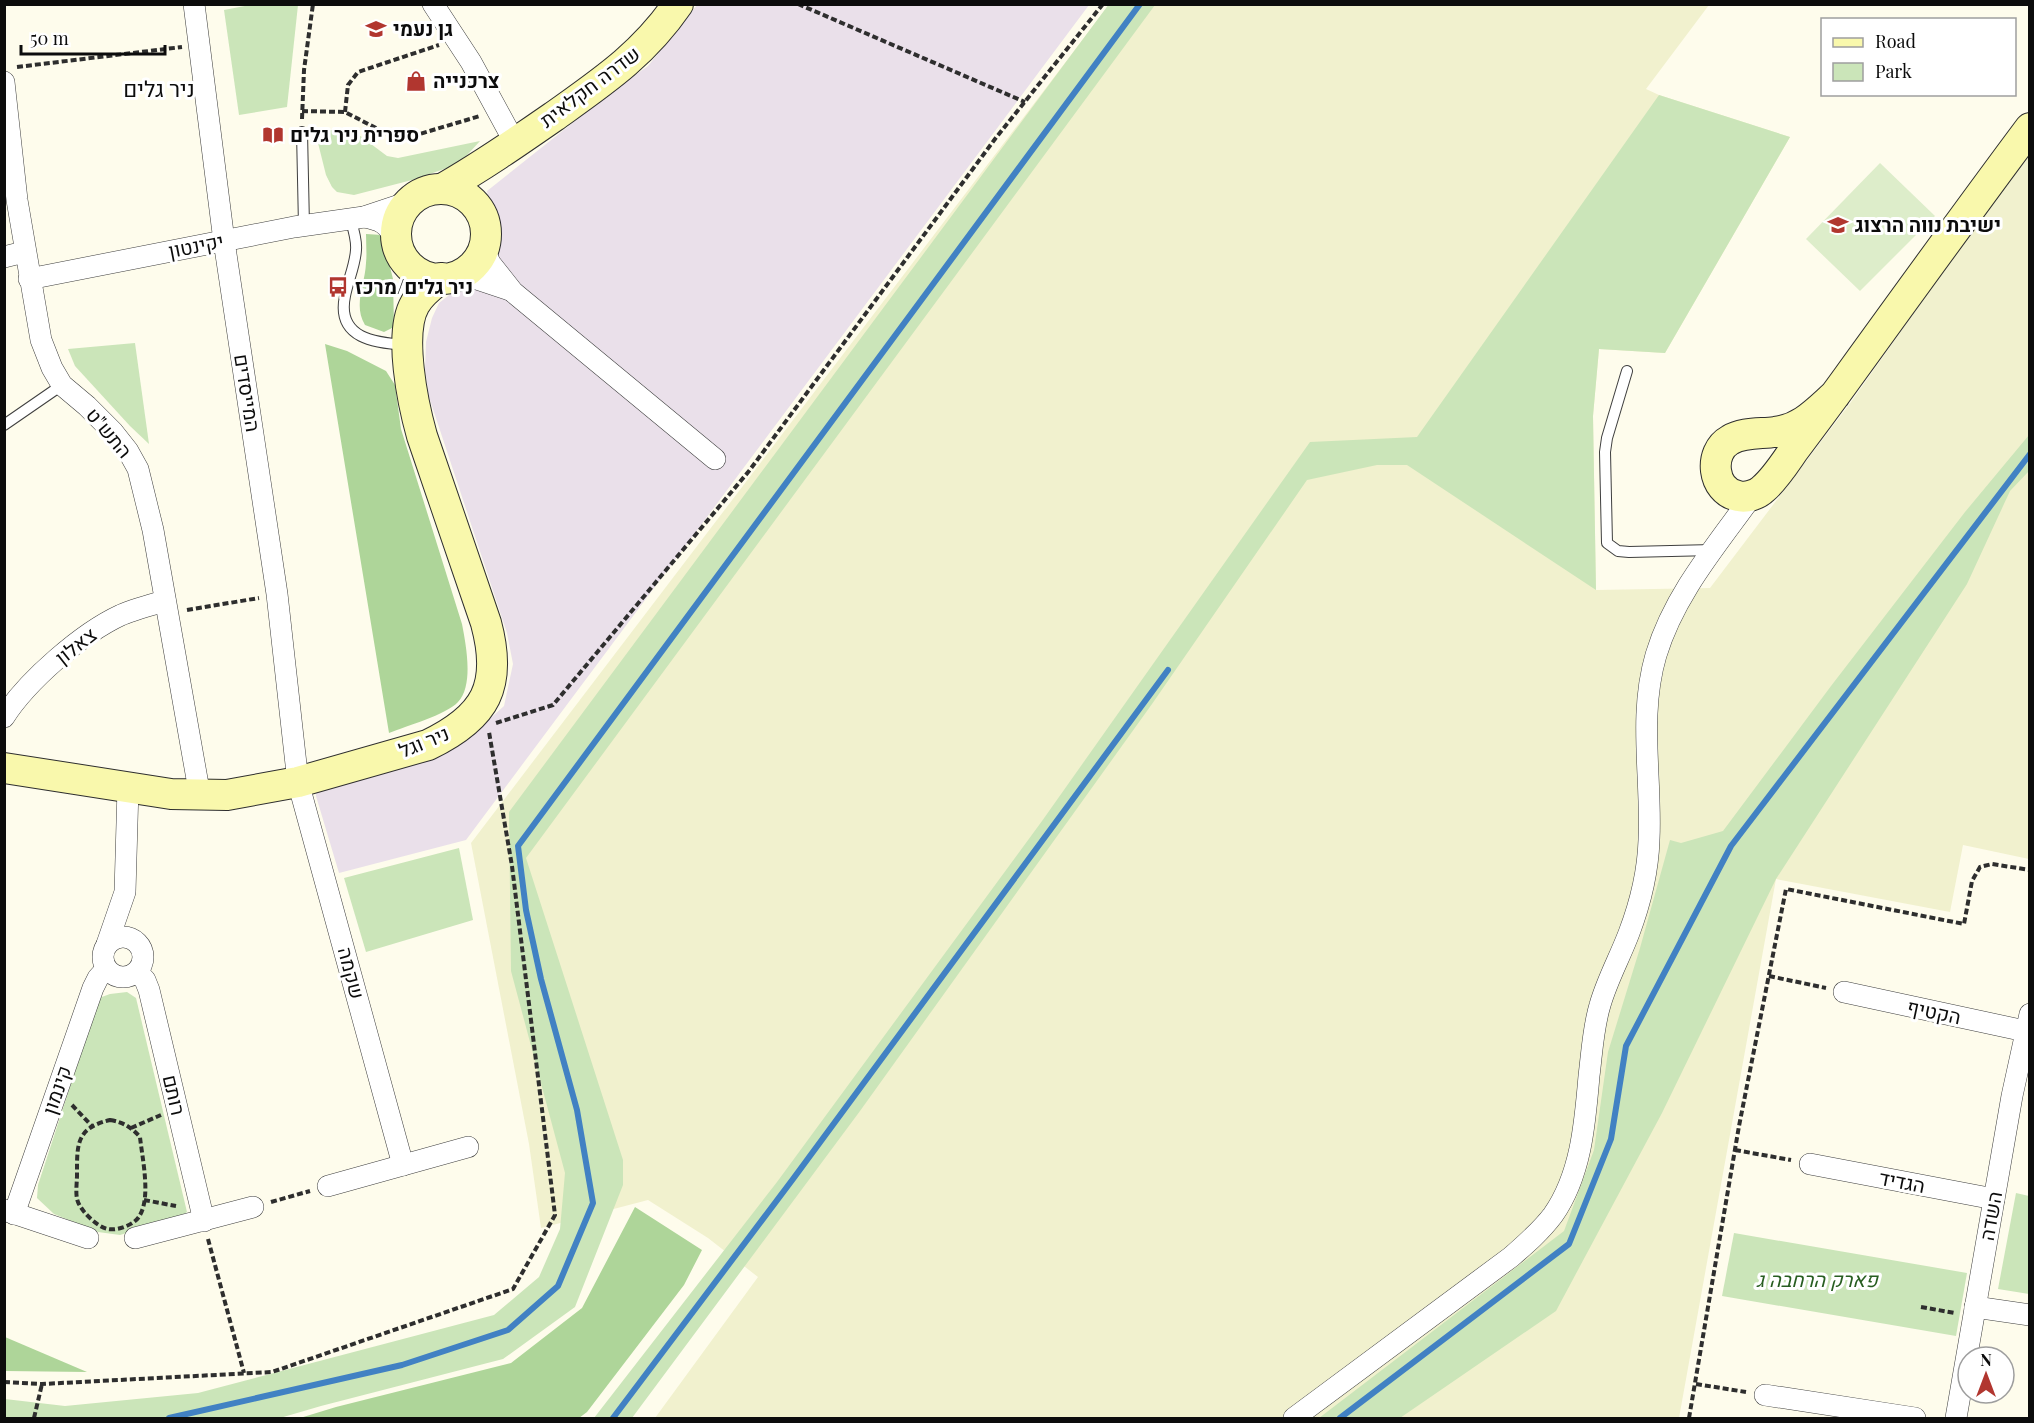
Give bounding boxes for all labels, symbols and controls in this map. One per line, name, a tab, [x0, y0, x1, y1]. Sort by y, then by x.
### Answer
place label: גן נעמי	[393, 14, 453, 41]
school or university icon: גן נעמי	[364, 17, 388, 41]
scale bar	[21, 18, 165, 56]
legend	[1821, 18, 2016, 96]
text: 50 m	[30, 26, 69, 50]
text: Road	[1875, 29, 1916, 53]
street label: שדרה חקלאית	[533, 39, 645, 132]
text: Park	[1875, 59, 1912, 83]
place label: צרכנייה	[433, 66, 500, 93]
shop icon: צרכנייה	[404, 69, 428, 93]
district label: ניר גלים	[123, 73, 195, 103]
place label: ספרית ניר גלים	[290, 120, 419, 147]
library icon: ספרית ניר גלים	[261, 123, 285, 147]
place label: ישיבת נווה הרצוג	[1855, 210, 2001, 237]
school or university icon: ישיבת נווה הרצוג	[1826, 213, 1850, 237]
street label: יקינטון	[166, 226, 226, 263]
place label: ניר גלים/מרכז	[355, 272, 473, 299]
bus stop icon: ניר גלים/מרכז	[326, 275, 350, 299]
street label: המייסדים	[229, 352, 268, 434]
street label: התש"ט	[81, 401, 139, 463]
street label: צאלון	[49, 620, 101, 670]
street label: ניר וגל	[394, 718, 453, 763]
street label: שקמה	[333, 944, 372, 1002]
street label: הקטיף	[1905, 992, 1964, 1029]
street label: קינמון	[35, 1061, 76, 1118]
street label: רותם	[158, 1072, 193, 1118]
street label: הגדיד	[1877, 1163, 1928, 1198]
street label: השדה	[1972, 1189, 2007, 1243]
park label: פארק הרחבה ג	[1756, 1265, 1879, 1292]
north arrow	[1956, 1345, 2016, 1405]
text: N	[1980, 1349, 1992, 1370]

